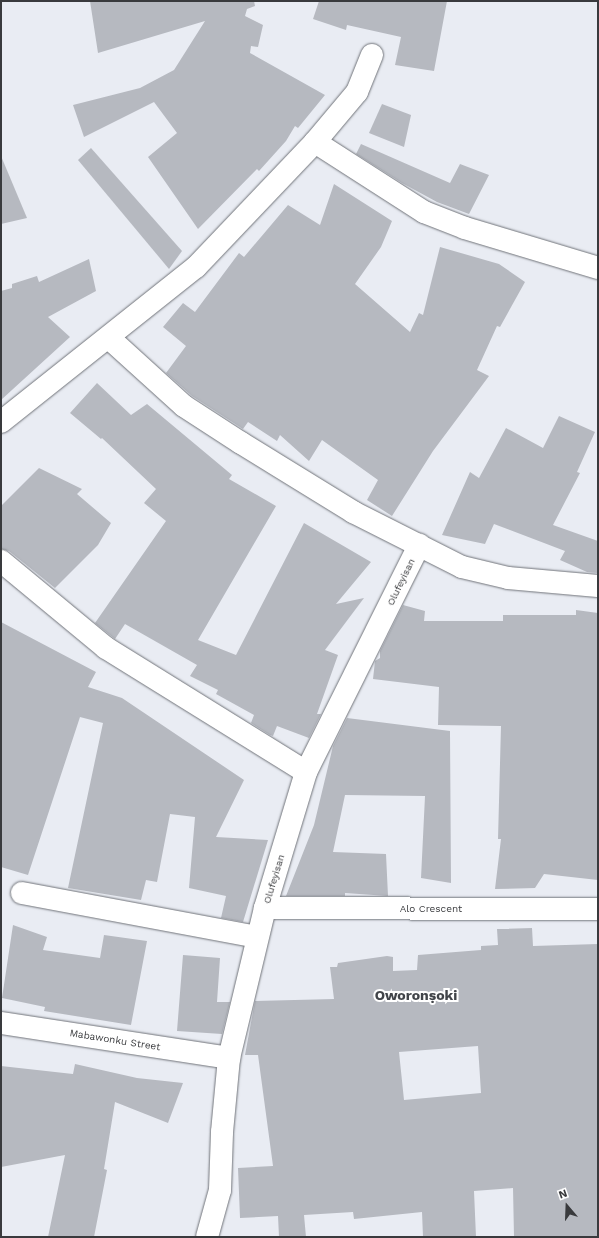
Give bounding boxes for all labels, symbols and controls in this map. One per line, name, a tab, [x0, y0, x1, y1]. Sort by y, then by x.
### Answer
street label: Olufeyisan	[384, 556, 418, 608]
street label: Olufeyisan	[261, 853, 287, 905]
street label: Alo Crescent	[400, 903, 462, 915]
district label: Oworonṣoki	[375, 987, 457, 1003]
street label: Mabawonku Street	[69, 1027, 161, 1053]
north arrow	[547, 1186, 587, 1226]
text: N	[557, 1187, 569, 1202]

